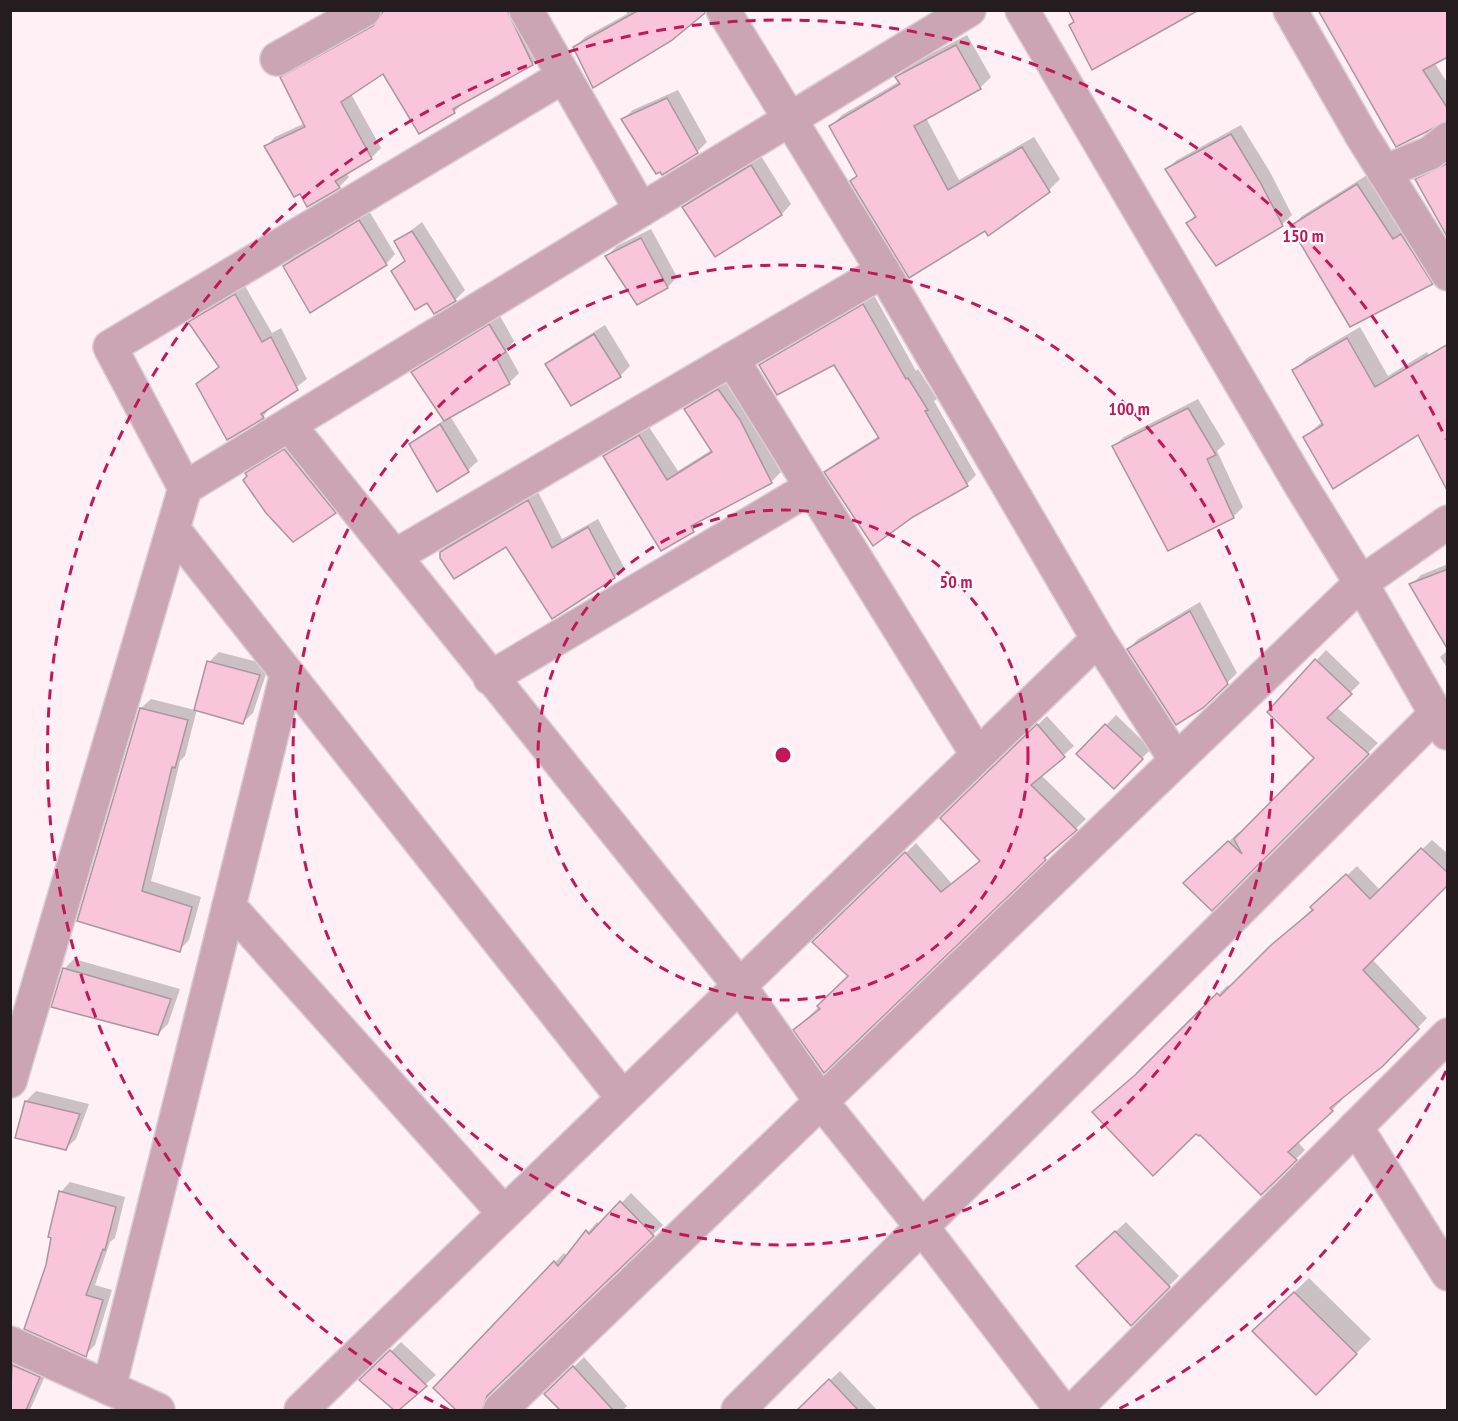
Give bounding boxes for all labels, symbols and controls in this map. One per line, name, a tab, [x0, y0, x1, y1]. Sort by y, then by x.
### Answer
text: 150 m	[1282, 224, 1324, 247]
text: 100 m	[1108, 397, 1150, 420]
text: 50 m	[940, 570, 972, 593]
centre of rings	[773, 745, 793, 765]

